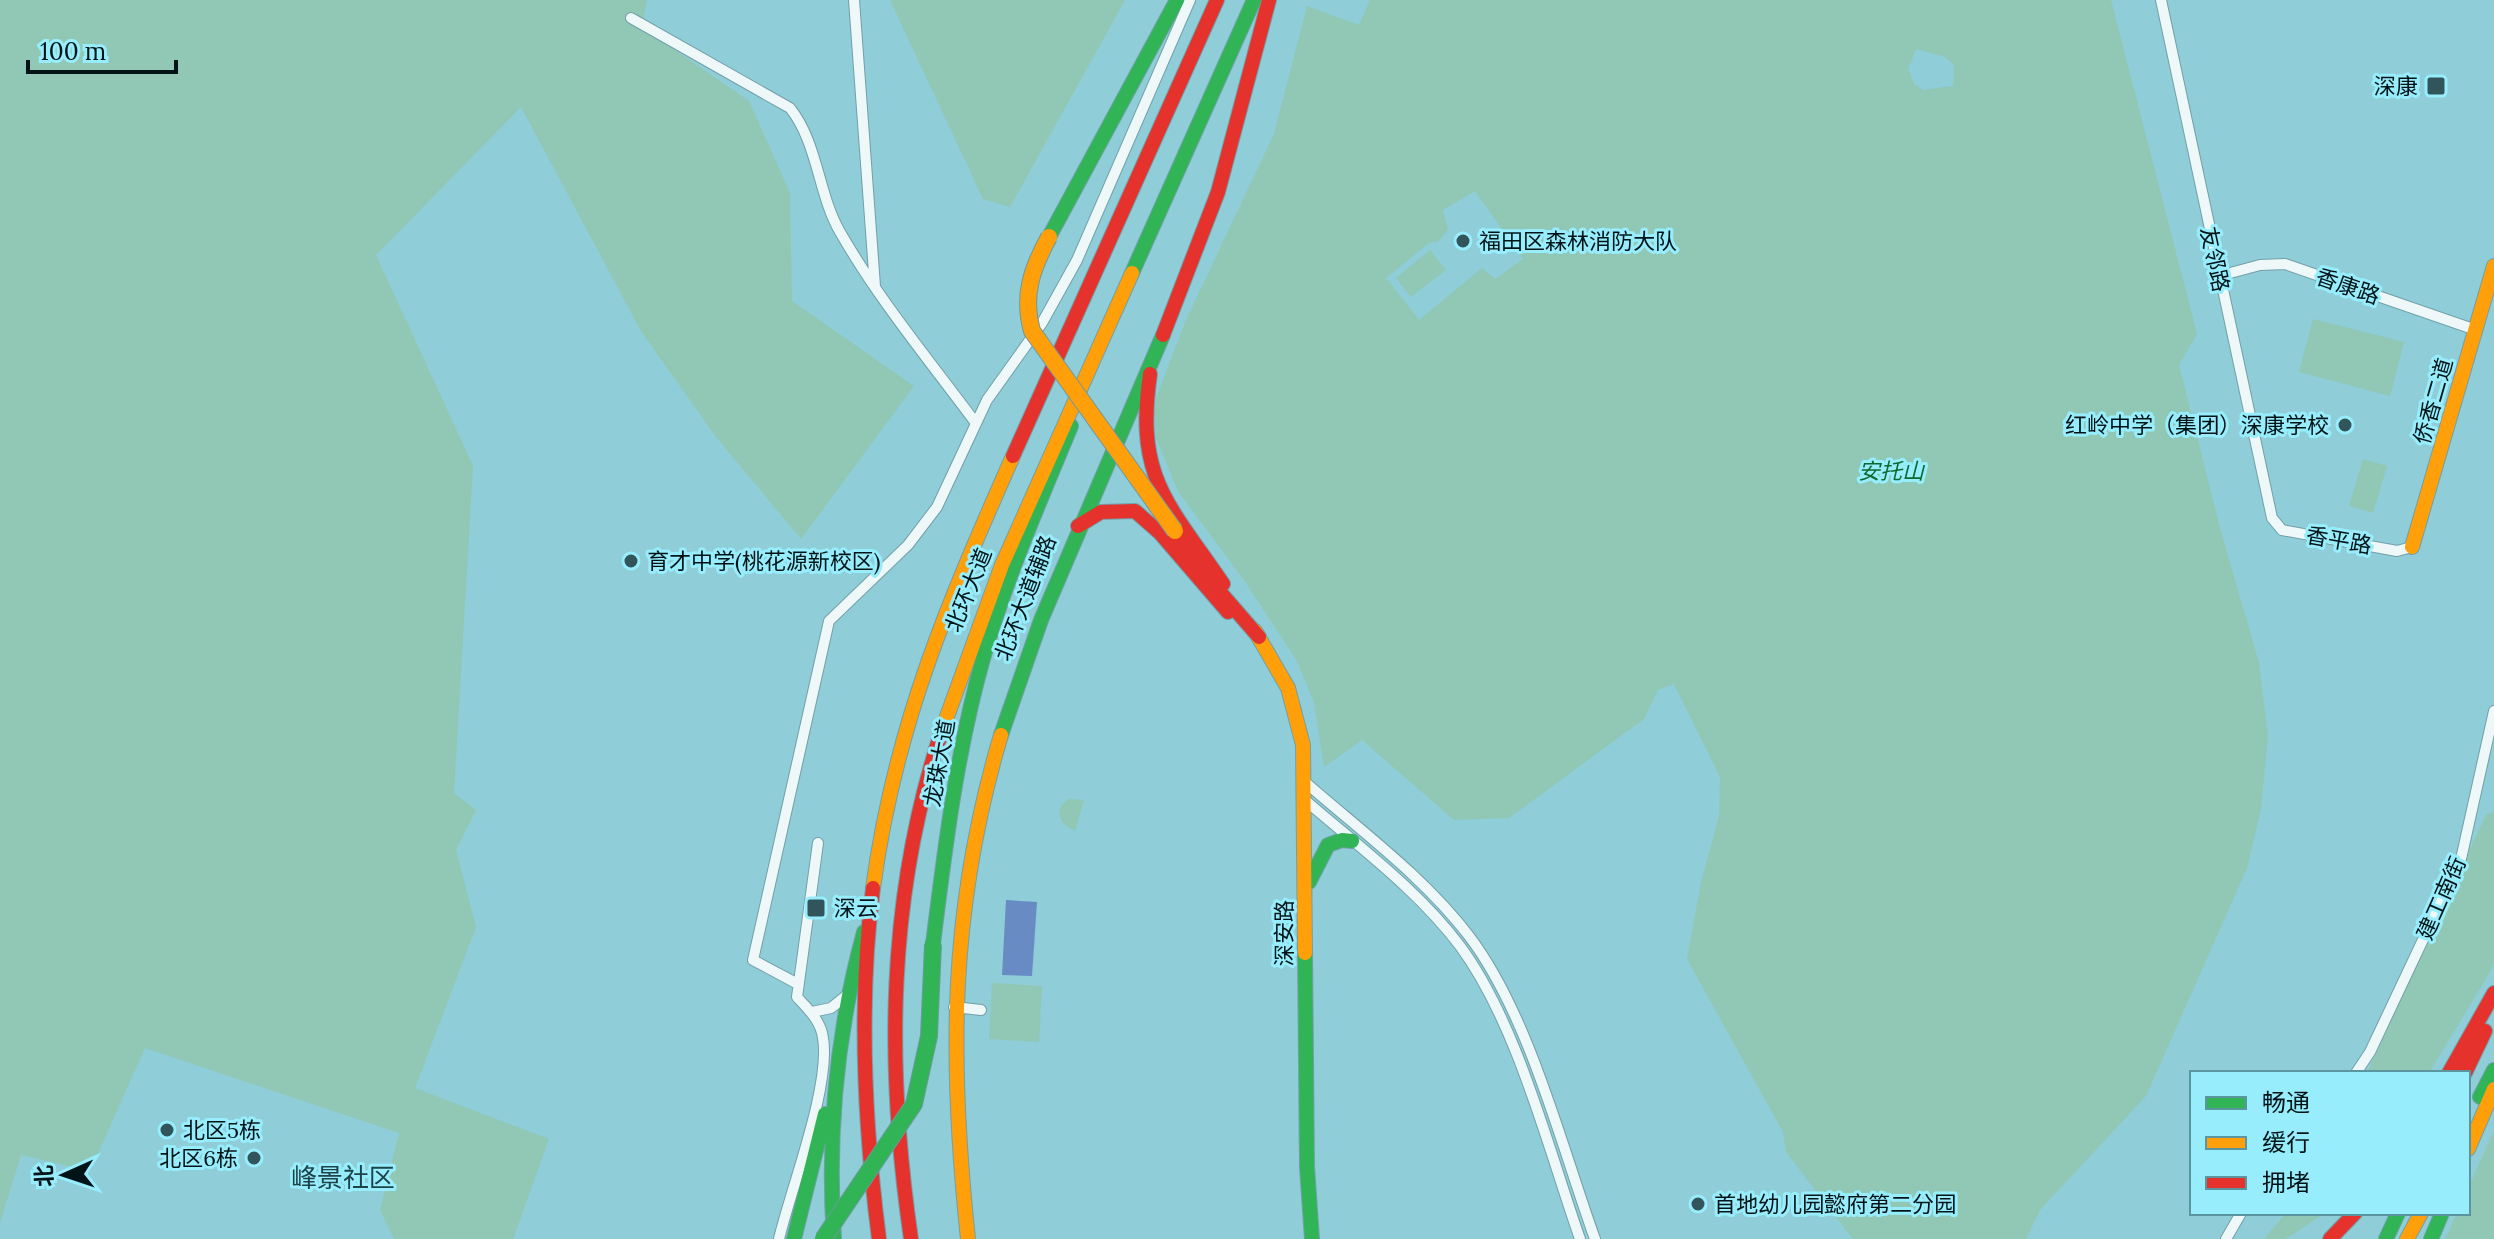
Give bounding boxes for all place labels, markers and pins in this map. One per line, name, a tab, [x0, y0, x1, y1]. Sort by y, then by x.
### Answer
place label: 深康	[2374, 72, 2418, 100]
marker: 深康	[2425, 75, 2447, 97]
place label: 福田区森林消防大队	[1479, 227, 1677, 255]
marker: 福田区森林消防大队	[1454, 232, 1472, 250]
place label: 红岭中学（集团）深康学校	[2065, 411, 2329, 439]
marker: 红岭中学（集团）深康学校	[2336, 416, 2354, 434]
place label: 育才中学(桃花源新校区)	[647, 547, 880, 575]
marker: 育才中学(桃花源新校区)	[622, 552, 640, 570]
place label: 深云	[834, 894, 878, 922]
marker: 深云	[805, 897, 827, 919]
place label: 北区5栋	[183, 1116, 261, 1144]
marker: 北区5栋	[158, 1121, 176, 1139]
place label: 北区6栋	[159, 1144, 238, 1172]
marker: 北区6栋	[245, 1149, 263, 1167]
place label: 首地幼儿园懿府第二分园	[1714, 1190, 1956, 1218]
marker: 首地幼儿园懿府第二分园	[1689, 1195, 1707, 1213]

